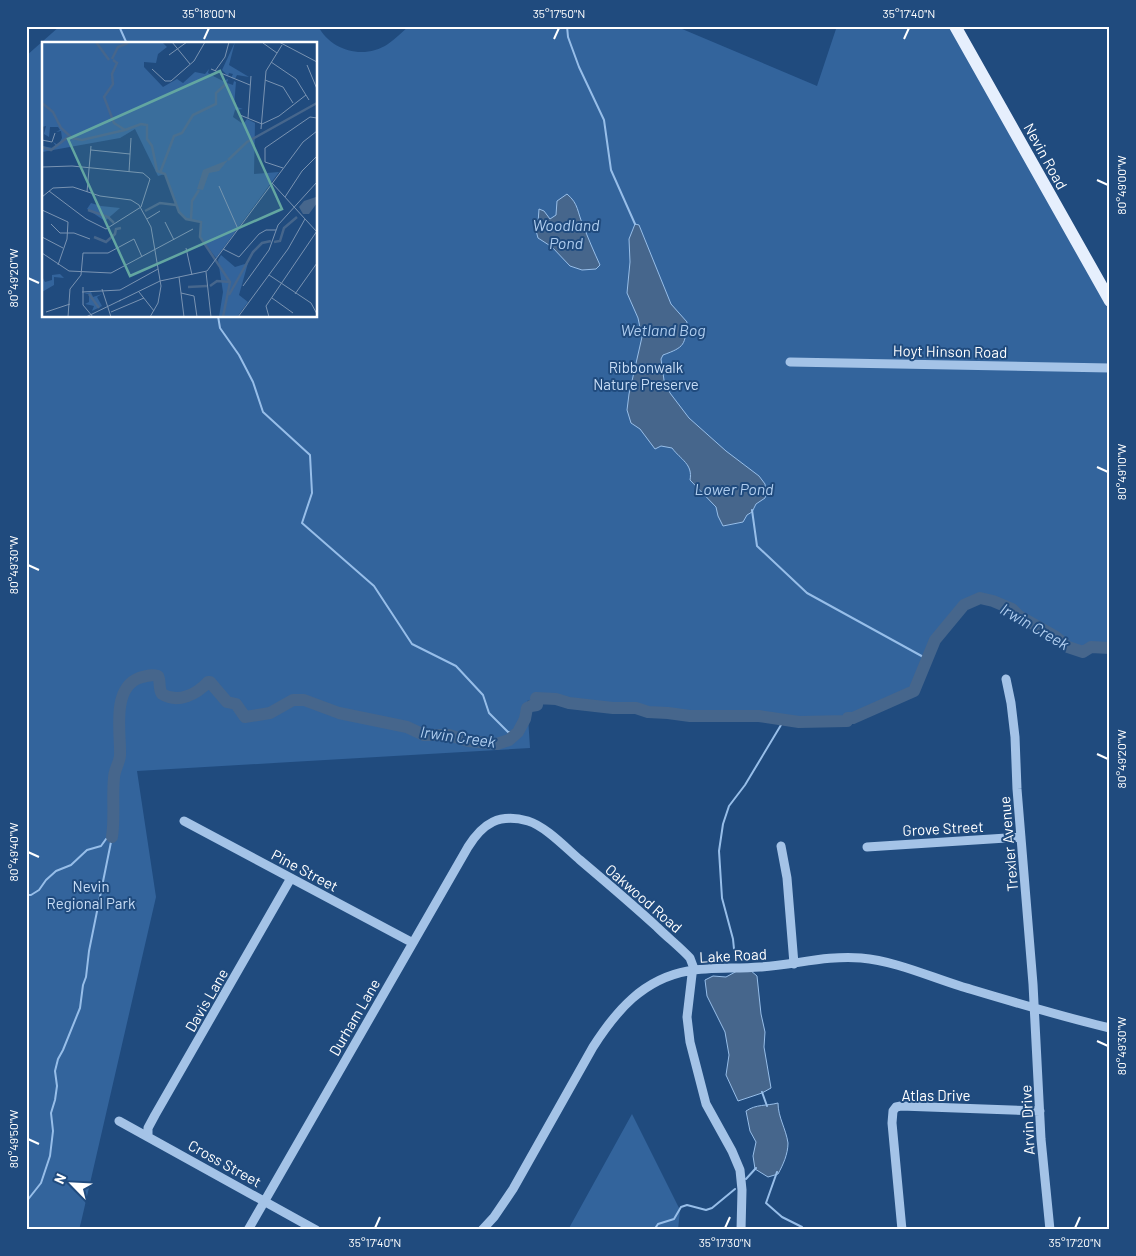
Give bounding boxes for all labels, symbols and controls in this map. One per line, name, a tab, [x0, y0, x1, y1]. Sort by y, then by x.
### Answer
text: 35°18'00"N	[182, 6, 236, 20]
text: 35°17'50"N	[533, 6, 585, 20]
text: 35°17'40"N	[883, 6, 935, 20]
inset map	[42, 42, 318, 318]
street label: Nevin Road	[1020, 120, 1072, 192]
text: 80°49'00"W	[1114, 155, 1128, 215]
water label: Woodland Pond	[533, 215, 600, 252]
text: 80°49'20"W	[6, 248, 20, 307]
water label: Wetland Bog	[620, 320, 706, 339]
street label: Hoyt Hinson Road	[893, 341, 1007, 361]
park label: Ribbonwalk Nature Preserve	[593, 358, 699, 393]
text: 80°49'10"W	[1114, 443, 1128, 500]
water label: Lower Pond	[695, 479, 774, 498]
text: 80°49'30"W	[6, 535, 20, 594]
water label: Irwin Creek	[997, 599, 1073, 653]
water label: Irwin Creek	[419, 721, 497, 751]
text: 80°49'20"W	[1114, 729, 1128, 788]
street label: Trexler Avenue	[995, 796, 1021, 892]
street label: Grove Street	[902, 817, 984, 839]
text: 80°49'40"W	[6, 822, 20, 882]
street label: Pine Street	[269, 845, 341, 895]
street label: Oakwood Road	[602, 860, 686, 936]
park label: Nevin Regional Park	[47, 877, 136, 912]
street label: Lake Road	[699, 944, 767, 966]
street label: Davis Lane	[181, 965, 231, 1035]
street label: Durham Lane	[325, 975, 383, 1059]
text: 80°49'30"W	[1114, 1016, 1128, 1075]
street label: Arvin Drive	[1016, 1084, 1038, 1156]
street label: Atlas Drive	[901, 1086, 971, 1104]
text: 80°49'50"W	[6, 1109, 20, 1168]
street label: Cross Street	[185, 1136, 265, 1190]
north arrow	[48, 1158, 98, 1208]
text: N	[50, 1171, 69, 1186]
text: 35°17'40"N	[349, 1235, 401, 1249]
text: 35°17'30"N	[699, 1235, 751, 1249]
text: 35°17'20"N	[1049, 1235, 1101, 1249]

